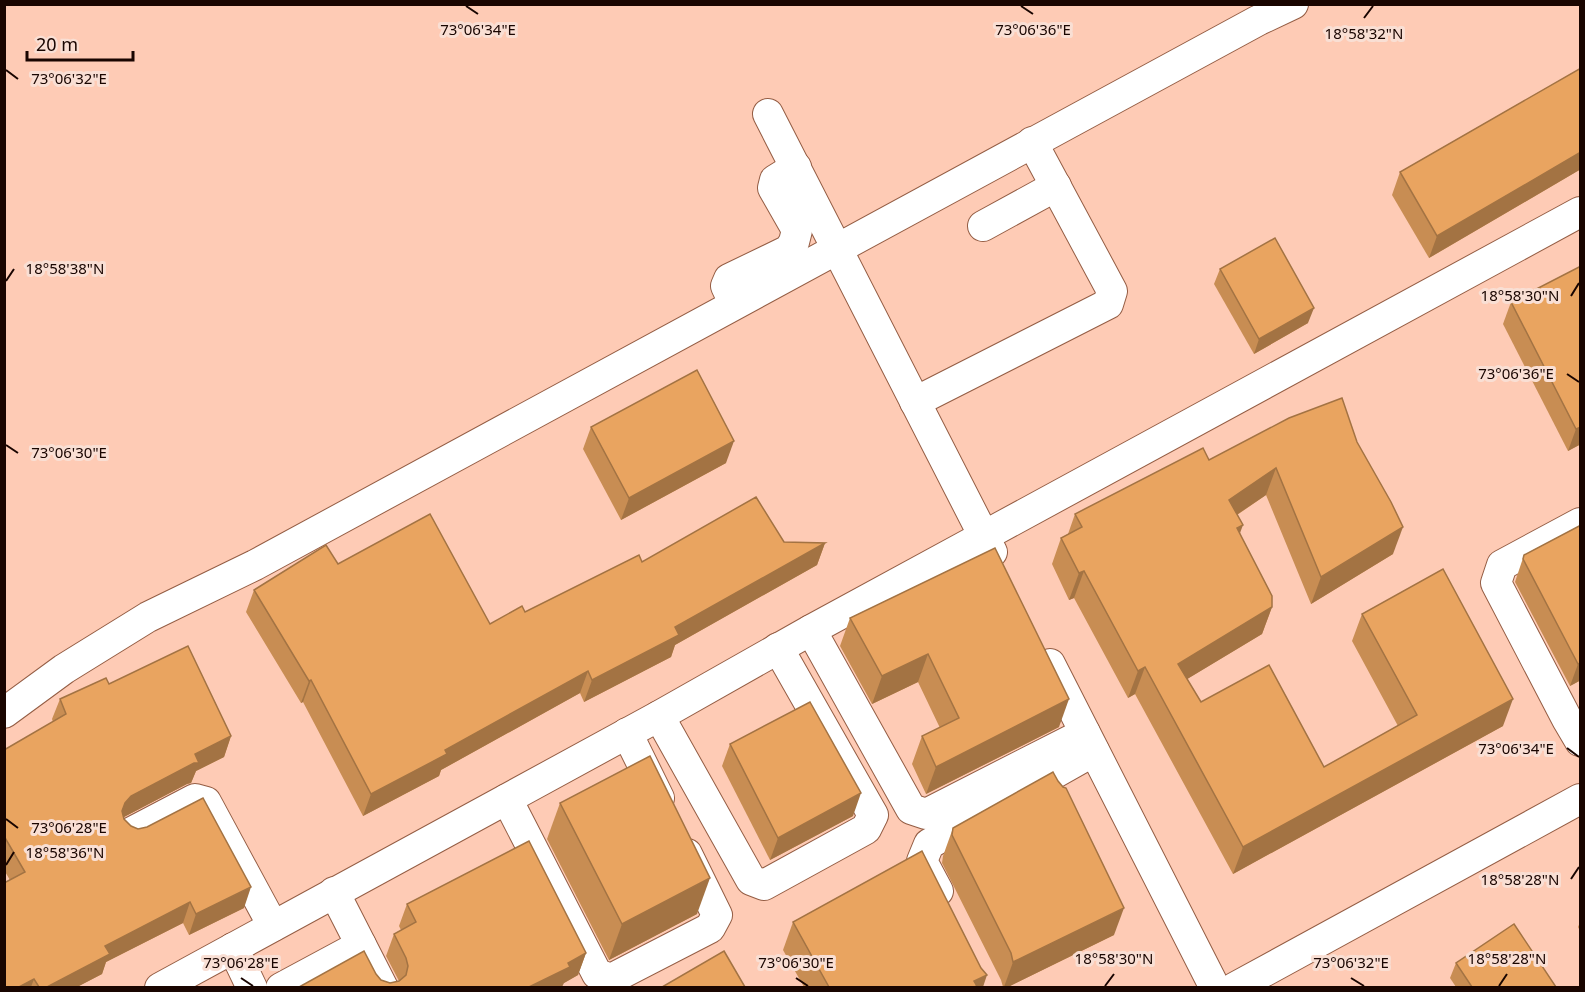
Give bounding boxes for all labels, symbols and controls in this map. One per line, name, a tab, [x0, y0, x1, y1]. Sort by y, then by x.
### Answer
text: 73°06'34"E	[440, 19, 516, 39]
text: 73°06'36"E	[995, 19, 1071, 39]
text: 18°58'32"N	[1325, 23, 1403, 43]
scale bar	[27, 24, 134, 62]
text: 20 m	[36, 32, 78, 56]
text: 73°06'32"E	[31, 68, 107, 88]
text: 18°58'38"N	[26, 258, 104, 278]
text: 18°58'30"N	[1481, 285, 1559, 305]
text: 73°06'36"E	[1478, 363, 1554, 383]
text: 73°06'30"E	[31, 442, 107, 462]
text: 73°06'34"E	[1478, 738, 1554, 758]
text: 73°06'28"E	[31, 817, 107, 837]
text: 18°58'36"N	[26, 842, 104, 862]
text: 18°58'28"N	[1481, 869, 1559, 889]
text: 18°58'30"N	[1075, 948, 1153, 968]
text: 18°58'28"N	[1468, 948, 1546, 968]
text: 73°06'28"E	[203, 952, 279, 972]
text: 73°06'30"E	[758, 952, 834, 972]
text: 73°06'32"E	[1313, 952, 1389, 972]

